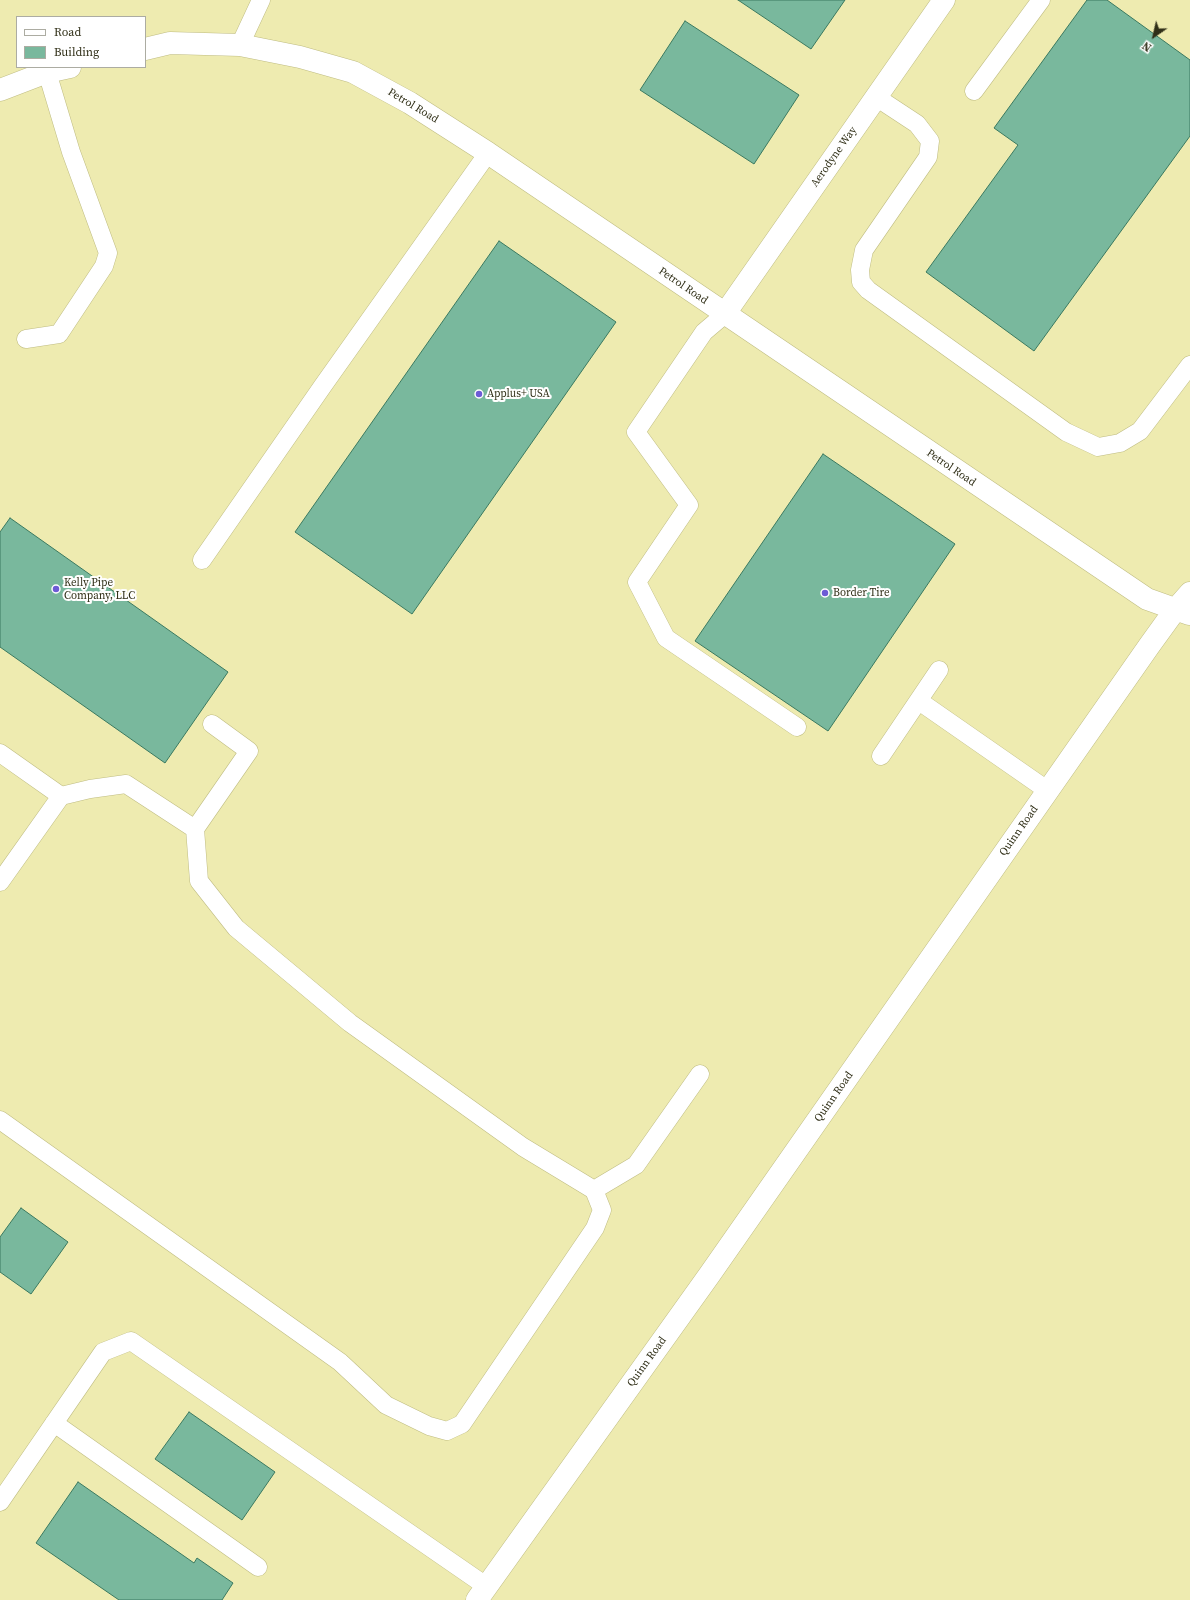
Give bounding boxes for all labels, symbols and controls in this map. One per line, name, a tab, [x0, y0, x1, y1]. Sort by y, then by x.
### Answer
legend	[16, 16, 146, 68]
north arrow	[1134, 16, 1174, 56]
text: Road	[54, 24, 81, 40]
text: N	[1140, 38, 1155, 55]
text: Building	[54, 44, 99, 60]
street label: Petrol Road	[385, 86, 441, 126]
street label: Aerodyne Way	[808, 124, 860, 190]
street label: Petrol Road	[656, 265, 710, 307]
place label: Applus+ USA	[487, 387, 550, 401]
marker: Applus+ USA	[474, 389, 484, 399]
street label: Petrol Road	[924, 447, 978, 489]
place label: Kelly Pipe Company, LLC	[64, 576, 135, 602]
marker: Kelly Pipe Company, LLC	[51, 584, 61, 594]
place label: Border Tire	[833, 586, 890, 600]
marker: Border Tire	[820, 588, 830, 598]
street label: Quinn Road	[997, 803, 1041, 859]
street label: Quinn Road	[812, 1069, 856, 1125]
street label: Quinn Road	[625, 1335, 669, 1389]

